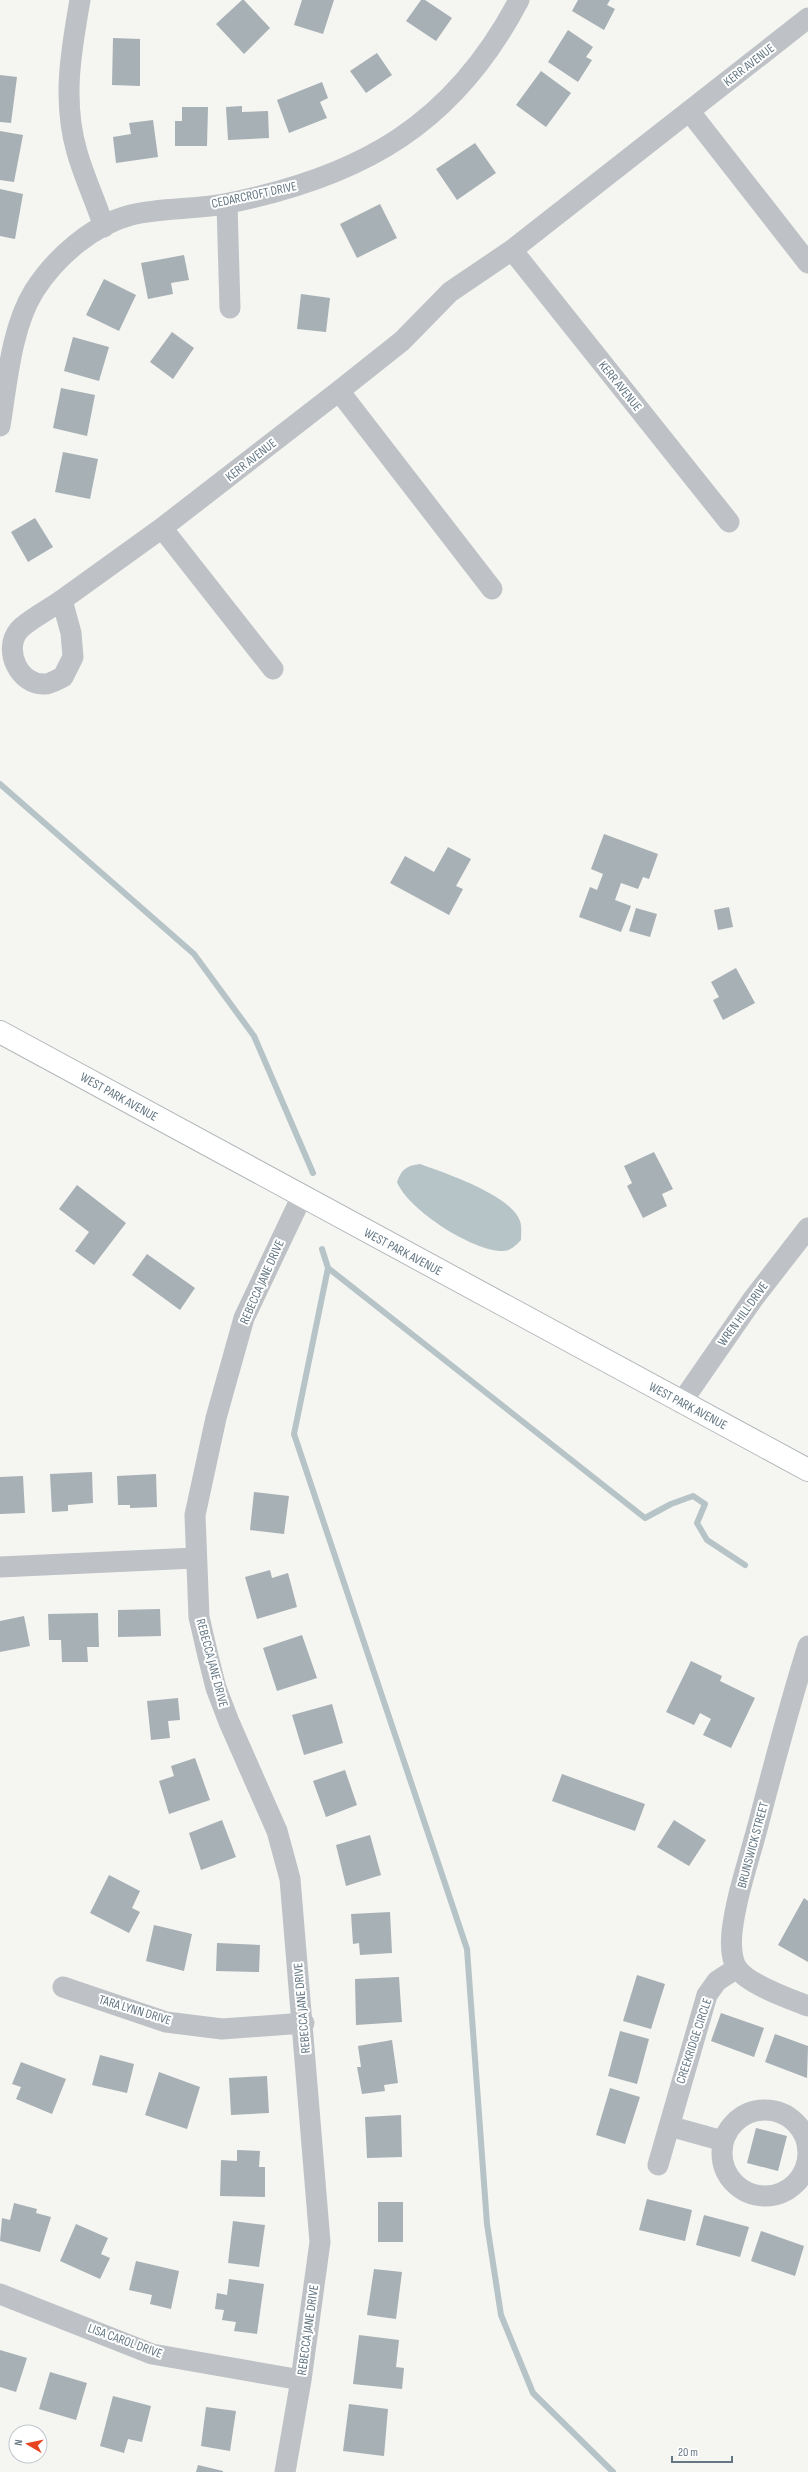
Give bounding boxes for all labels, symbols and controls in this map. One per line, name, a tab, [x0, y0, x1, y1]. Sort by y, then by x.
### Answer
street label: KERR AVENUE	[720, 40, 778, 90]
street label: CEDARCROFT DRIVE	[210, 178, 298, 212]
street label: KERR AVENUE	[595, 358, 645, 414]
street label: KERR AVENUE	[222, 435, 280, 485]
street label: WEST PARK AVENUE	[77, 1069, 161, 1125]
street label: WEST PARK AVENUE	[361, 1225, 445, 1279]
street label: REBECCA JANE DRIVE	[236, 1237, 288, 1327]
street label: WREN HILL DRIVE	[714, 1279, 772, 1349]
street label: WEST PARK AVENUE	[646, 1379, 730, 1433]
street label: REBECCA JANE DRIVE	[192, 1617, 232, 1709]
street label: BRUNSWICK STREET	[734, 1800, 772, 1890]
street label: REBECCA JANE DRIVE	[290, 1962, 314, 2054]
street label: TARA LYNN DRIVE	[97, 1991, 173, 2029]
street label: CREEKRIDGE CIRCLE	[673, 1996, 715, 2086]
street label: REBECCA JANE DRIVE	[294, 2284, 322, 2376]
street label: LISA CAROL DRIVE	[86, 2320, 164, 2362]
north arrow	[8, 2424, 48, 2464]
text: N	[12, 2438, 26, 2446]
scale bar	[672, 2438, 732, 2464]
text: 20 m	[678, 2445, 698, 2460]

